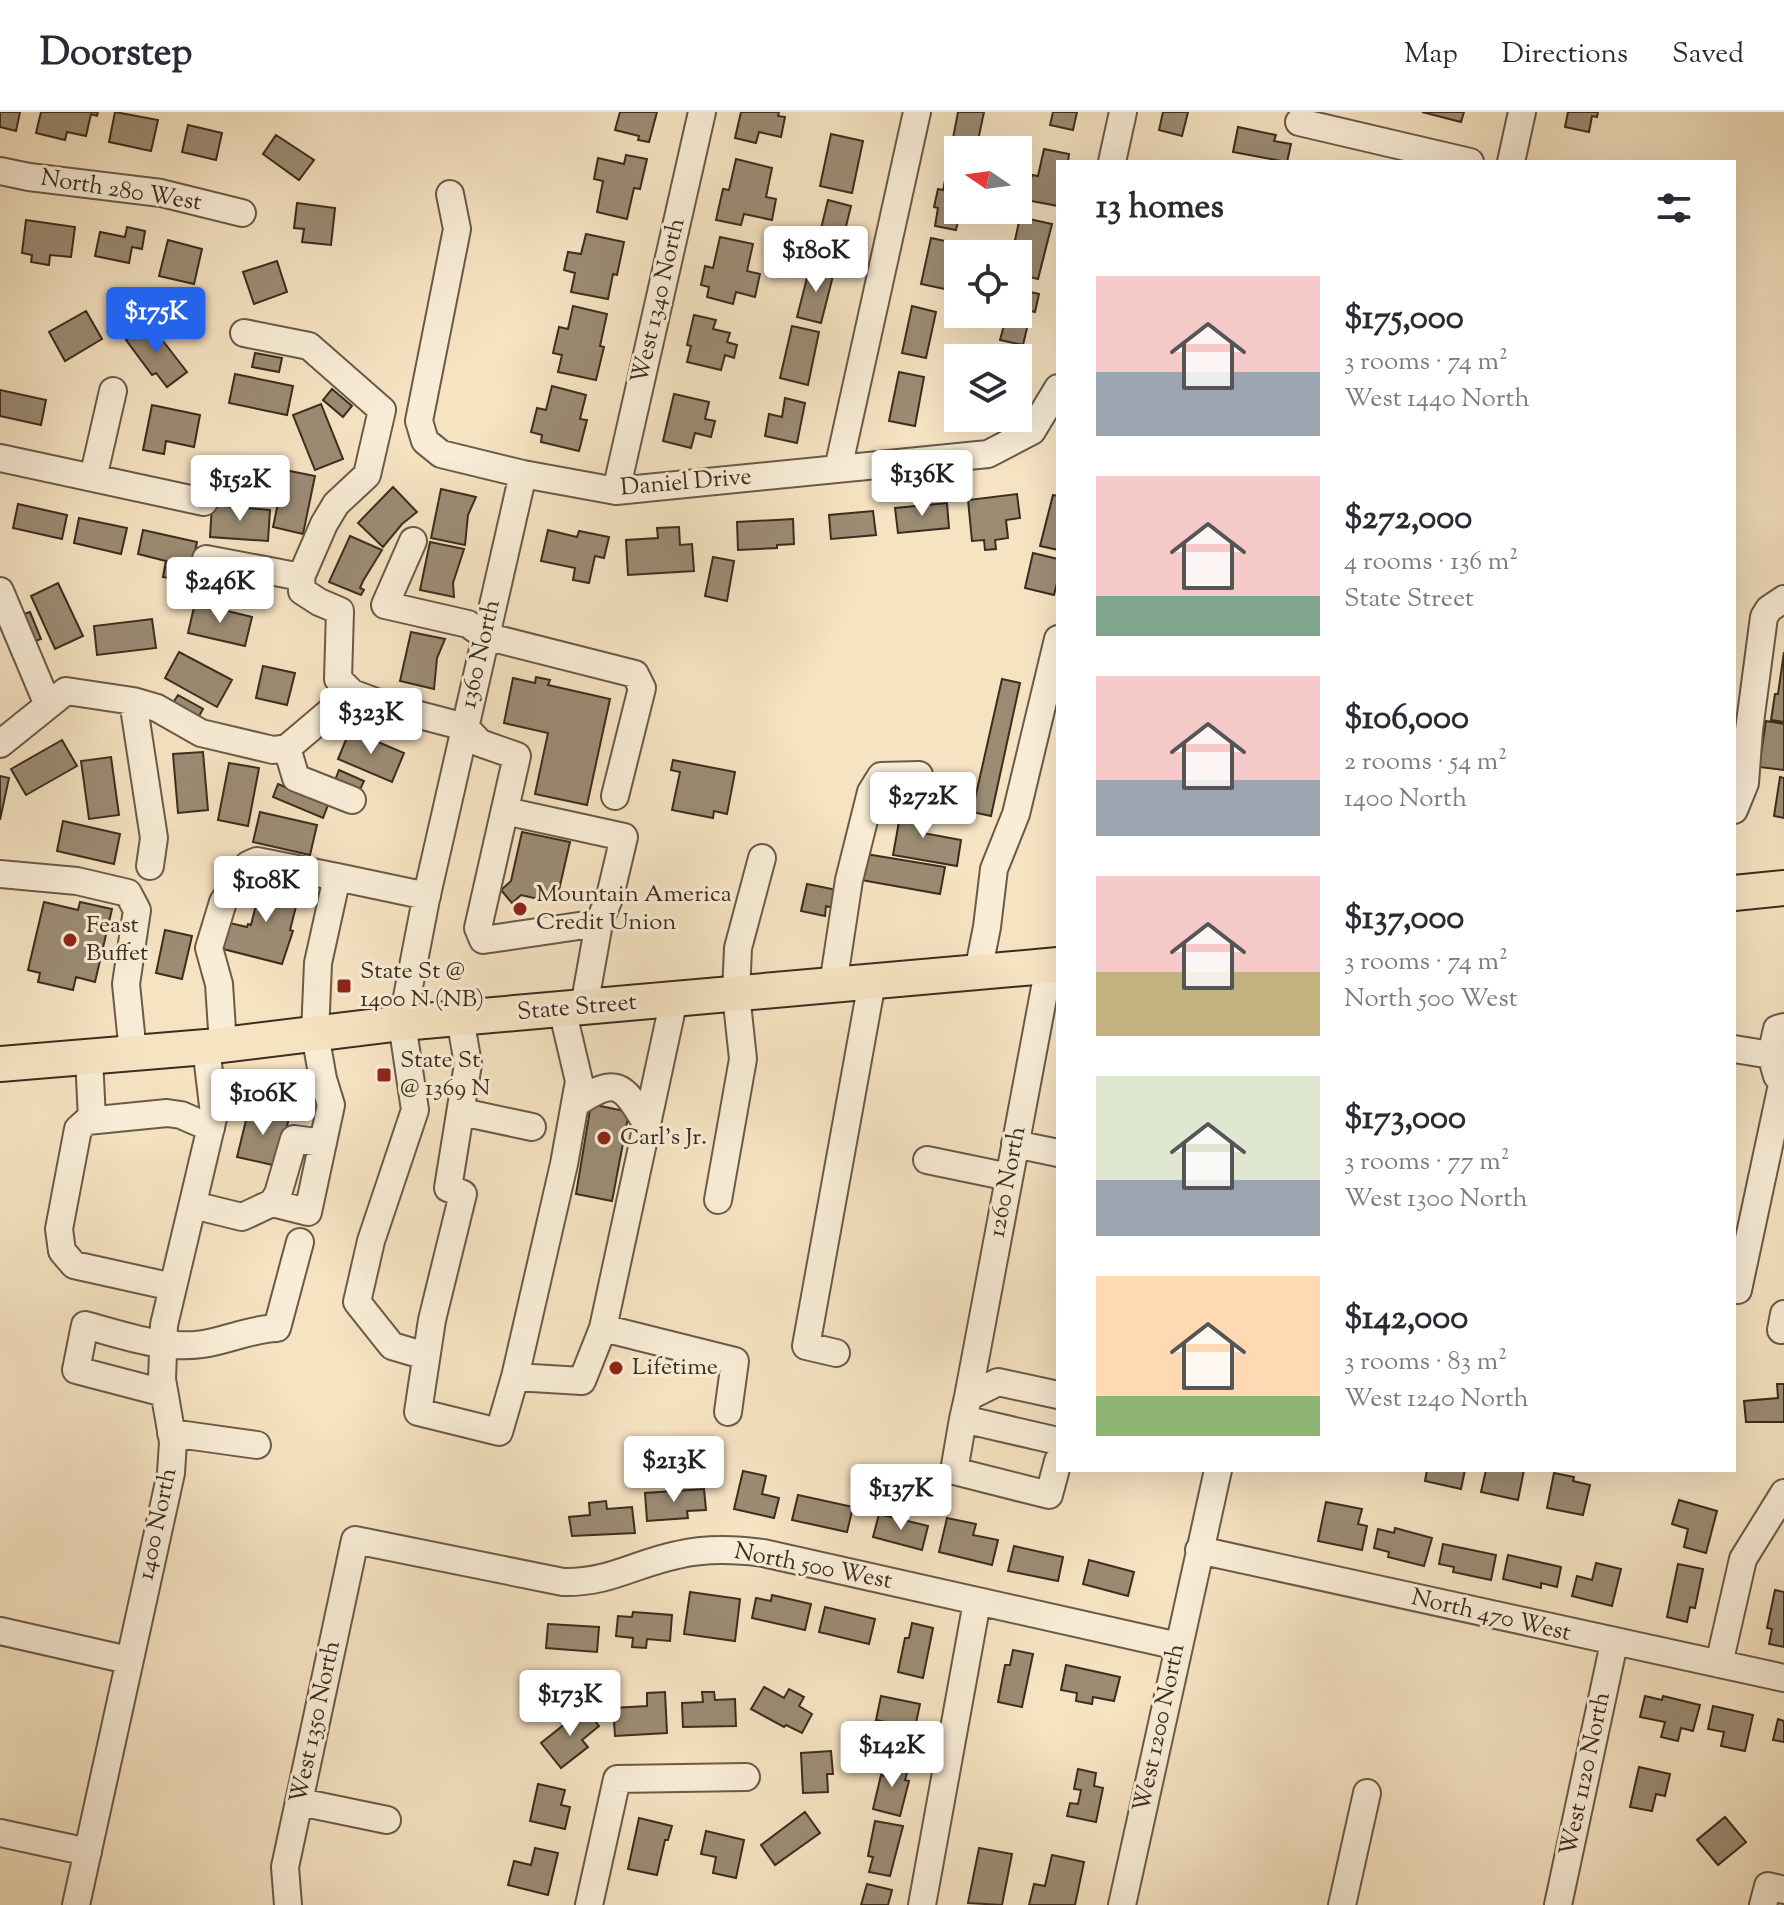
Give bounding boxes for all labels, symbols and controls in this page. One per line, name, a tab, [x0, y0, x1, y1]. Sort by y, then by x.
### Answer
text: Doorstep	[40, 28, 192, 82]
text: Map	[1404, 35, 1458, 75]
text: Directions	[1502, 35, 1628, 75]
text: Saved	[1672, 35, 1744, 75]
north arrow	[944, 136, 1032, 224]
map controls	[944, 136, 1032, 432]
street label: North 280 West	[38, 161, 204, 221]
text: 13 homes	[1096, 184, 1224, 233]
icon: filters	[1652, 186, 1696, 230]
street label: West 1340 North	[623, 215, 695, 387]
pin: $180K	[760, 226, 872, 294]
text: $180K	[782, 233, 850, 270]
button: locate	[944, 240, 1032, 328]
pin: $175K	[100, 287, 212, 355]
text: $175K	[124, 294, 188, 331]
text: $175,000	[1344, 295, 1464, 344]
icon: home	[1160, 308, 1256, 404]
button: layers	[944, 344, 1032, 432]
text: 3 rooms · 74 m²	[1344, 344, 1508, 381]
text: West 1440 North	[1344, 381, 1530, 418]
pin: $136K	[866, 450, 978, 518]
pin: $152K	[184, 455, 296, 523]
text: $136K	[890, 457, 954, 494]
street label: Daniel Drive	[619, 460, 753, 506]
text: $152K	[209, 462, 271, 499]
text: $272,000	[1344, 495, 1472, 544]
icon: home	[1160, 508, 1256, 604]
text: 4 rooms · 136 m²	[1344, 544, 1518, 581]
pin: $246K	[164, 557, 276, 625]
text: $246K	[185, 564, 255, 601]
text: State Street	[1344, 581, 1474, 618]
street label: 1360 North	[452, 596, 510, 712]
pin: $323K	[315, 688, 427, 756]
text: $323K	[338, 695, 404, 732]
text: $106,000	[1344, 695, 1469, 744]
icon: home	[1160, 708, 1256, 804]
text: 2 rooms · 54 m²	[1344, 744, 1507, 781]
pin: $272K	[867, 772, 979, 840]
text: $272K	[888, 779, 958, 816]
text: 1400 North	[1344, 781, 1467, 818]
pin: $108K	[210, 856, 322, 924]
text: $108K	[232, 863, 300, 900]
place label: Mountain America Credit Union	[536, 878, 732, 940]
text: $137,000	[1344, 895, 1464, 944]
marker: Mountain America Credit Union	[511, 900, 529, 918]
icon: home	[1160, 908, 1256, 1004]
place label: Feast Buffet	[86, 909, 148, 971]
marker: Feast Buffet	[61, 931, 79, 949]
text: 3 rooms · 74 m²	[1344, 944, 1508, 981]
place label: State St @ 1400 N (NB)	[360, 955, 484, 1017]
marker: State St @ 1400 N (NB)	[335, 977, 353, 995]
text: North 500 West	[1344, 981, 1518, 1018]
street label: State Street	[516, 986, 638, 1030]
place label: State St @ 1369 N	[400, 1044, 490, 1106]
marker: State St @ 1369 N	[375, 1066, 393, 1084]
pin: $106K	[207, 1069, 319, 1137]
text: $106K	[229, 1076, 297, 1113]
text: $173,000	[1344, 1095, 1466, 1144]
icon: home	[1160, 1108, 1256, 1204]
place label: Carl's Jr.	[620, 1121, 707, 1155]
street label: 1260 North	[981, 1124, 1035, 1240]
marker: Carl's Jr.	[595, 1129, 613, 1147]
text: 3 rooms · 77 m²	[1344, 1144, 1509, 1181]
text: West 1300 North	[1344, 1181, 1528, 1218]
text: $142,000	[1344, 1295, 1468, 1344]
icon: home	[1160, 1308, 1256, 1404]
text: 3 rooms · 83 m²	[1344, 1344, 1507, 1381]
place label: Lifetime	[632, 1351, 718, 1385]
marker: Lifetime	[607, 1359, 625, 1377]
text: West 1240 North	[1344, 1381, 1529, 1418]
pin: $213K	[618, 1436, 730, 1504]
text: $213K	[642, 1443, 706, 1480]
pin: $137K	[845, 1464, 957, 1532]
street label: 1400 North	[130, 1465, 186, 1583]
text: $137K	[868, 1471, 934, 1508]
street label: North 500 West	[731, 1535, 895, 1599]
street label: North 470 West	[1408, 1581, 1574, 1651]
street label: West 1350 North	[282, 1638, 350, 1806]
street label: West 1200 North	[1126, 1641, 1194, 1815]
pin: $173K	[514, 1670, 626, 1738]
text: $173K	[537, 1677, 603, 1714]
street label: West 1120 North	[1552, 1689, 1620, 1859]
pin: $142K	[836, 1721, 948, 1789]
text: $142K	[859, 1728, 925, 1765]

